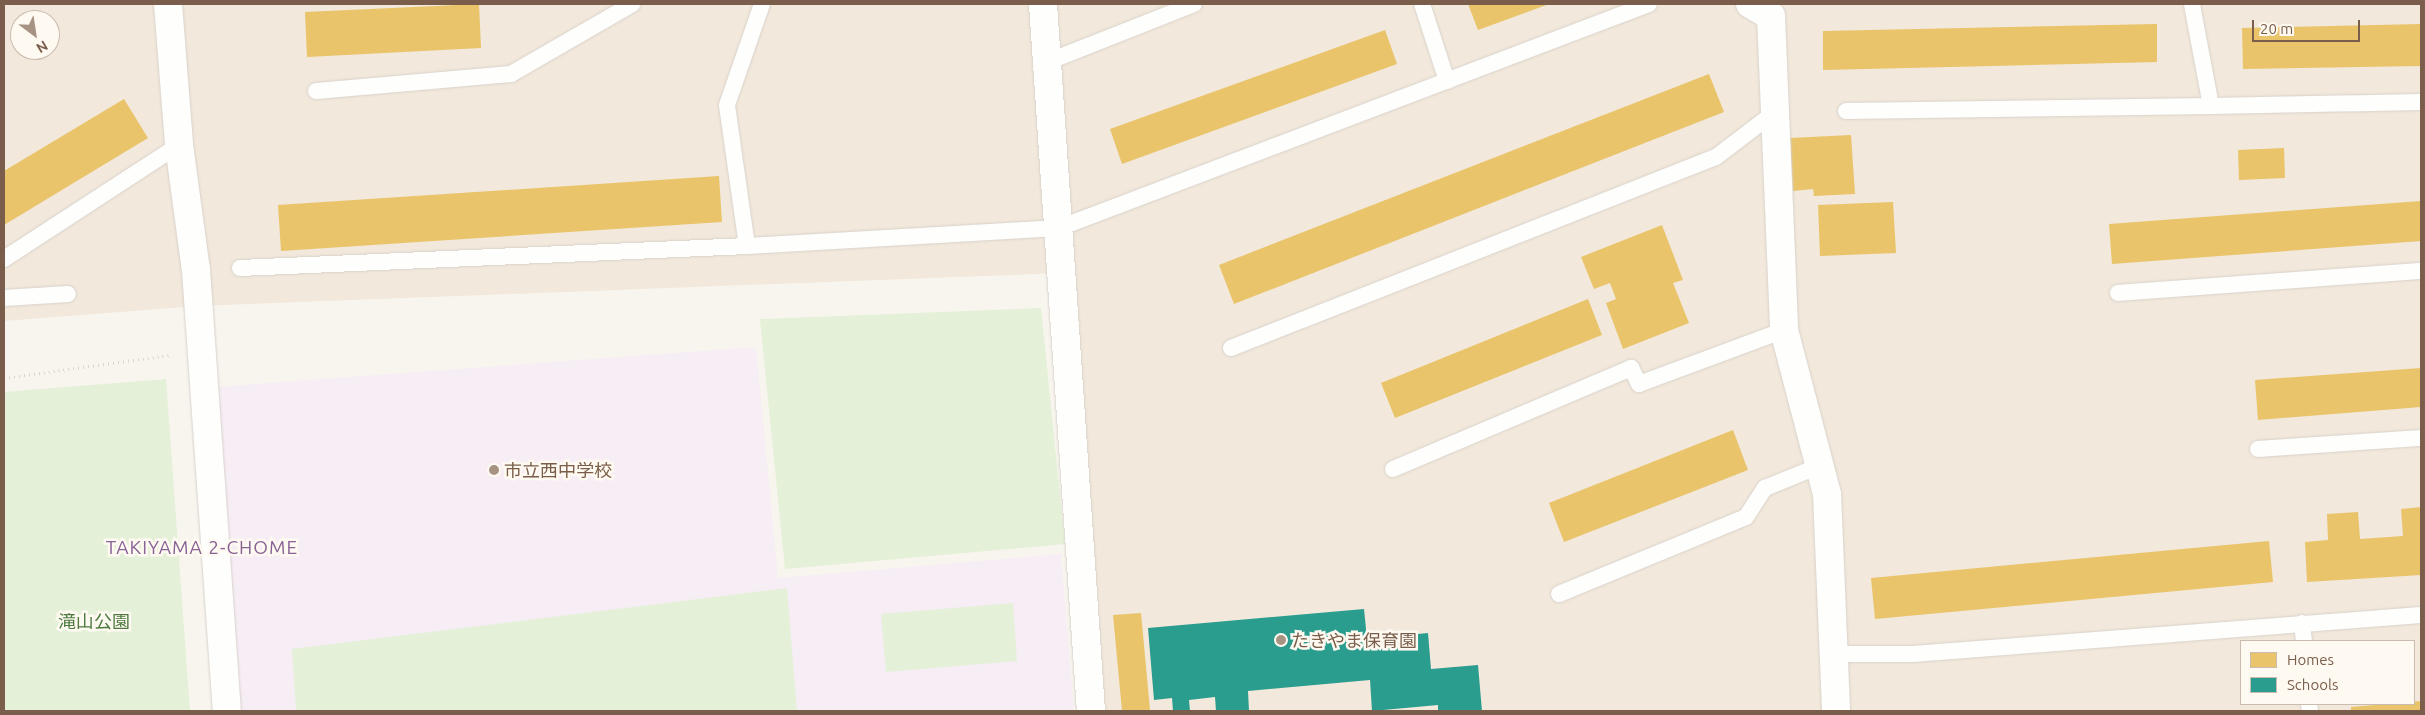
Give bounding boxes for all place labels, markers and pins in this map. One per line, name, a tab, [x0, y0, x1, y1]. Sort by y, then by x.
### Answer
place label: 市立西中学校	[504, 459, 612, 481]
marker: 市立西中学校	[488, 464, 500, 476]
place label: たきやま保育園	[1291, 629, 1417, 651]
marker: たきやま保育園	[1275, 634, 1287, 646]

